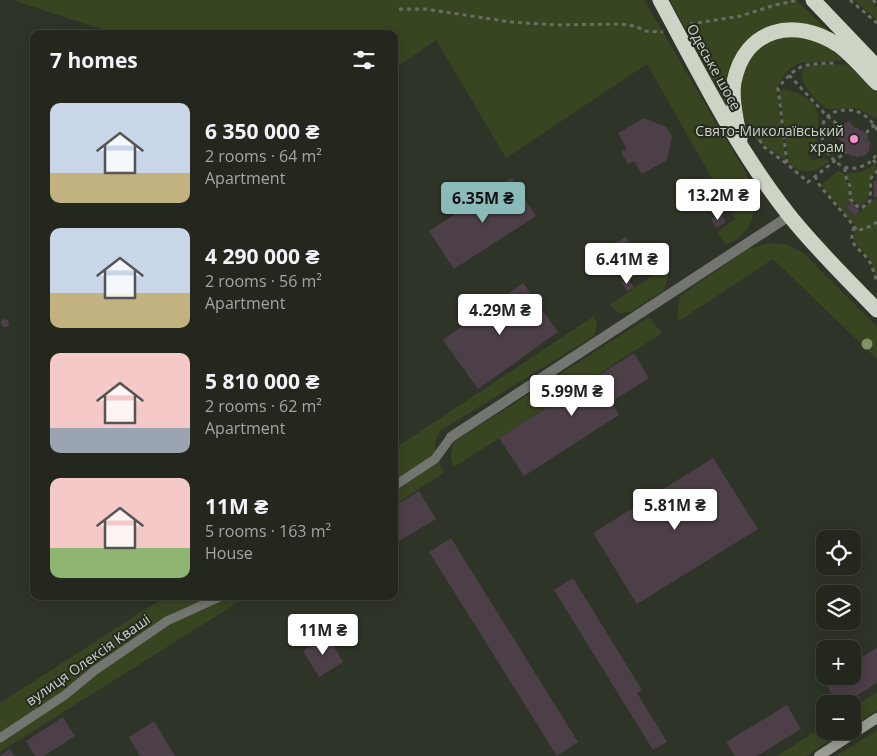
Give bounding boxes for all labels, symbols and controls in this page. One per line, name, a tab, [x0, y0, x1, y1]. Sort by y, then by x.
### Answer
street label: Одеське шосе	[683, 20, 746, 113]
text: 7 homes	[50, 46, 138, 74]
icon: filters	[350, 46, 378, 74]
text: 6 350 000 ₴	[205, 117, 319, 145]
place label: Свято-Миколаївський храм	[695, 121, 844, 156]
icon: home	[90, 123, 150, 183]
marker: Свято-Миколаївський храм	[848, 133, 860, 145]
text: 2 rooms · 64 m²	[205, 145, 322, 167]
text: Apartment	[205, 167, 285, 189]
pin: 13.2M ₴	[672, 178, 764, 221]
pin: 6.35M ₴	[437, 182, 529, 224]
text: 13.2M ₴	[687, 184, 749, 206]
text: 6.35M ₴	[452, 187, 514, 209]
text: 4 290 000 ₴	[205, 242, 319, 270]
pin: 6.41M ₴	[581, 242, 673, 285]
icon: home	[90, 248, 150, 308]
text: 6.41M ₴	[596, 248, 658, 270]
text: 2 rooms · 56 m²	[205, 270, 322, 292]
text: Apartment	[205, 292, 285, 314]
pin: 4.29M ₴	[454, 294, 546, 336]
text: 4.29M ₴	[469, 299, 531, 321]
text: 5 810 000 ₴	[205, 367, 319, 395]
icon: home	[90, 373, 150, 433]
pin: 5.99M ₴	[526, 374, 618, 417]
text: 5.99M ₴	[541, 380, 603, 402]
text: 2 rooms · 62 m²	[205, 395, 322, 417]
text: Apartment	[205, 417, 285, 439]
pin: 5.81M ₴	[629, 488, 721, 531]
text: 11M ₴	[205, 492, 268, 520]
text: 5.81M ₴	[644, 494, 706, 516]
icon: home	[90, 498, 150, 558]
text: 5 rooms · 163 m²	[205, 520, 331, 542]
map controls	[816, 530, 861, 740]
button: locate	[816, 530, 861, 575]
text: House	[205, 542, 253, 564]
button: layers	[816, 585, 861, 630]
street label: вулиця Олексія Кваші	[22, 609, 154, 710]
pin: 11M ₴	[288, 614, 358, 656]
text: 11M ₴	[299, 619, 347, 641]
button: +	[816, 640, 861, 685]
button: −	[816, 695, 861, 740]

